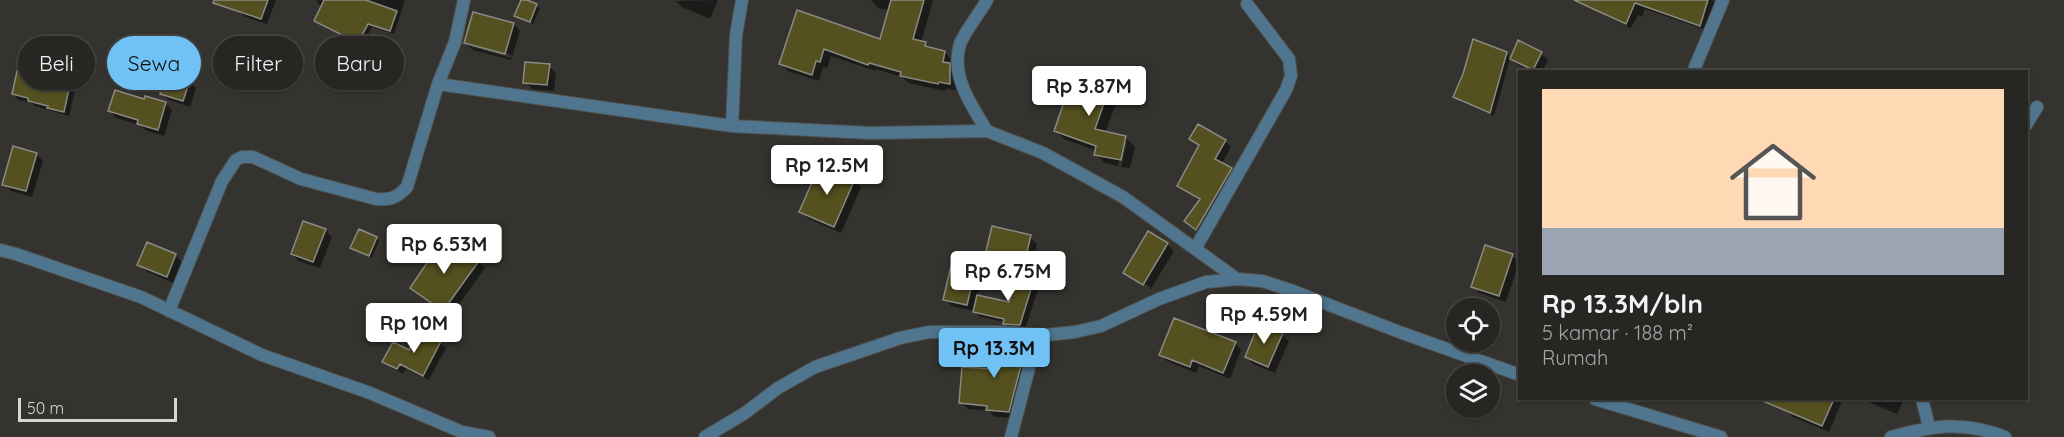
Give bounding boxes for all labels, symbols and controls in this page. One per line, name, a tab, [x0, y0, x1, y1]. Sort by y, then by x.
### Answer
chip: Beli	[18, 36, 95, 90]
chip: Sewa	[107, 36, 201, 90]
chip: Filter	[213, 36, 303, 90]
chip: Baru	[315, 36, 404, 90]
pin: Rp 3.87M	[1027, 66, 1151, 117]
text: Rp 3.87M	[1046, 73, 1132, 98]
icon: home	[1719, 128, 1827, 236]
pin: Rp 12.5M	[765, 145, 889, 196]
text: Rp 12.5M	[785, 152, 869, 177]
pin: Rp 6.53M	[382, 224, 506, 275]
text: Rp 6.53M	[401, 231, 487, 256]
pin: Rp 6.75M	[946, 251, 1070, 302]
text: Rp 6.75M	[965, 258, 1051, 283]
text: Rp 13.3M/bln	[1542, 287, 1703, 320]
pin: Rp 4.59M	[1202, 294, 1326, 345]
map controls	[1446, 298, 1500, 418]
button: locate	[1446, 298, 1500, 352]
text: Rp 4.59M	[1220, 301, 1308, 326]
pin: Rp 10M	[365, 303, 463, 354]
text: Rp 10M	[380, 310, 448, 335]
text: 5 kamar · 188 m²	[1542, 320, 1693, 345]
pin: Rp 13.3M	[932, 328, 1056, 379]
text: Rp 13.3M	[953, 335, 1035, 360]
text: Rumah	[1542, 345, 1608, 370]
button: layers	[1446, 364, 1500, 418]
scale bar	[18, 395, 177, 422]
text: 50 m	[27, 398, 64, 418]

